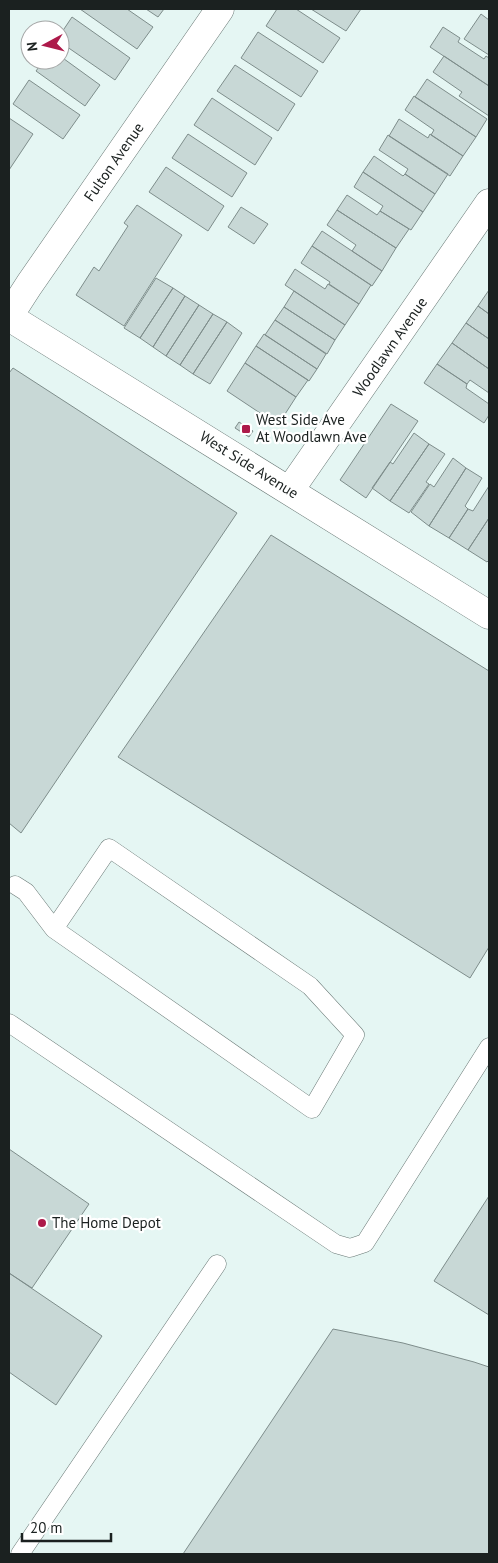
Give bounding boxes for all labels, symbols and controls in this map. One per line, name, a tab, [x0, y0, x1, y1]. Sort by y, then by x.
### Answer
north arrow	[20, 20, 70, 70]
text: N	[23, 41, 42, 52]
street label: Fulton Avenue	[79, 119, 148, 205]
street label: Woodlawn Avenue	[348, 293, 431, 400]
place label: West Side Ave At Woodlawn Ave	[256, 410, 367, 446]
marker: West Side Ave At Woodlawn Ave	[240, 423, 252, 435]
street label: West Side Avenue	[196, 427, 302, 503]
place label: The Home Depot	[52, 1213, 161, 1232]
marker: The Home Depot	[36, 1217, 48, 1229]
scale bar	[22, 1510, 111, 1542]
text: 20 m	[30, 1518, 63, 1537]

